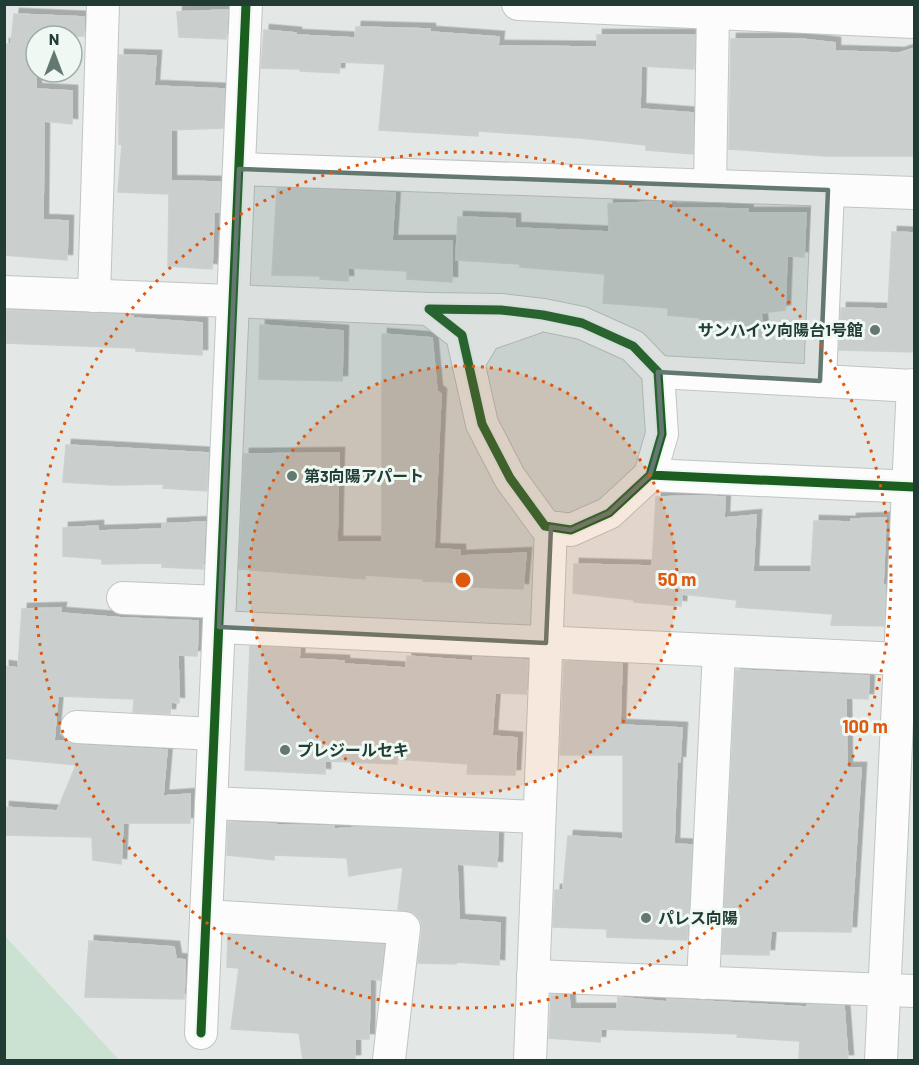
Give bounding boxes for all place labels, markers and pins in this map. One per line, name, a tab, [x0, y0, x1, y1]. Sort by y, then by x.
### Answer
place label: サンハイツ向陽台1号館	[698, 320, 863, 339]
marker: サンハイツ向陽台1号館	[868, 323, 882, 337]
place label: 第3向陽アパート	[304, 466, 424, 485]
marker: 第3向陽アパート	[285, 469, 299, 483]
centre of rings	[453, 570, 473, 590]
place label: プレジールセキ	[297, 740, 409, 759]
marker: プレジールセキ	[278, 743, 292, 757]
place label: パレス向陽	[658, 908, 738, 927]
marker: パレス向陽	[639, 911, 653, 925]

